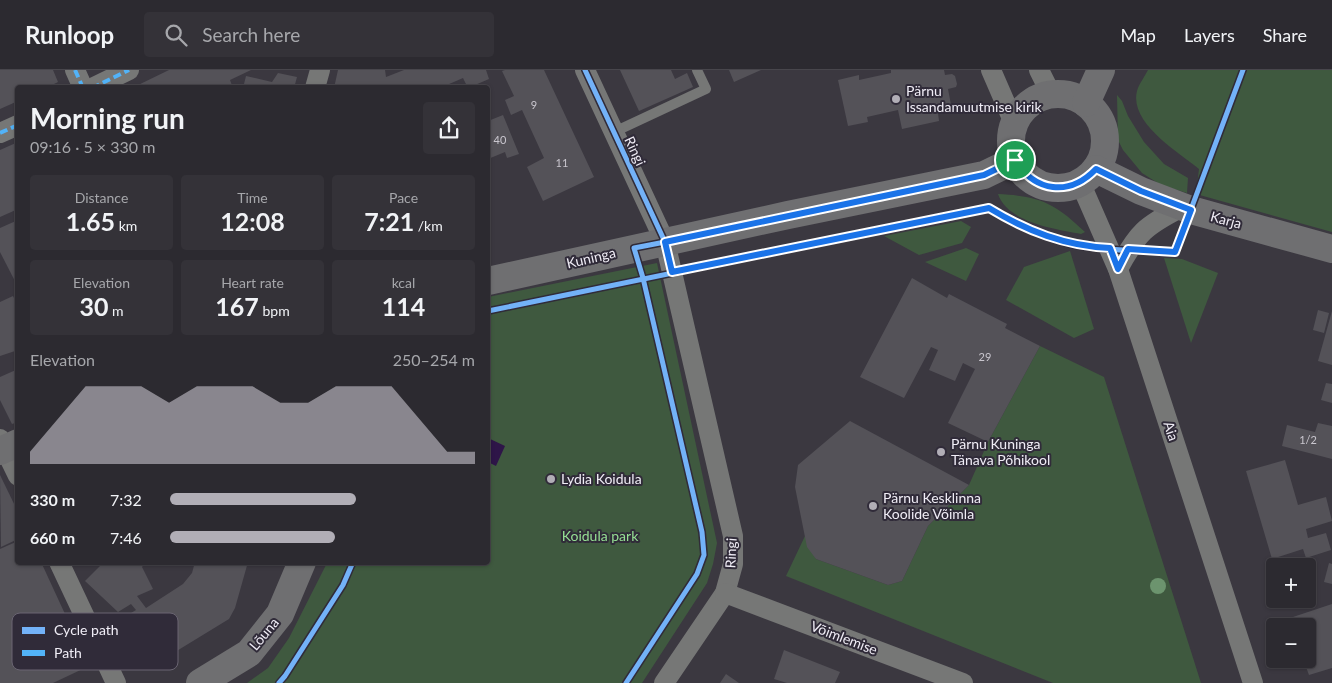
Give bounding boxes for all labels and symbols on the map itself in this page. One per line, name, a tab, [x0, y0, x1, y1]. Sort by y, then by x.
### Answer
place label: Pärnu Issandamuutmise kirik	[906, 82, 1042, 115]
marker: Pärnu Issandamuutmise kirik	[890, 93, 902, 105]
house number: 9	[531, 98, 537, 111]
house number: 40	[494, 133, 507, 146]
street label: Ringi	[621, 133, 650, 168]
pin	[994, 139, 1036, 181]
house number: 11	[556, 156, 568, 169]
street label: Karja	[1209, 207, 1244, 232]
street label: Kuninga	[565, 244, 617, 271]
house number: 29	[979, 350, 991, 363]
street label: Aia	[1160, 419, 1183, 443]
house number: 1/2	[1299, 433, 1317, 446]
place label: Pärnu Kuninga Tänava Põhikool	[951, 435, 1050, 468]
marker: Pärnu Kuninga Tänava Põhikool	[935, 446, 947, 458]
place label: Lydia Koidula	[561, 470, 642, 487]
marker: Lydia Koidula	[545, 473, 557, 485]
place label: Pärnu Kesklinna Koolide Võimla	[883, 489, 981, 522]
marker: Pärnu Kesklinna Koolide Võimla	[867, 500, 879, 512]
park label: Koidula park	[562, 527, 639, 544]
street label: Ringi	[721, 537, 740, 569]
legend	[12, 613, 178, 670]
street label: Lõuna	[245, 614, 282, 653]
street label: Võimlemise	[808, 617, 880, 658]
text: Cycle path	[54, 621, 119, 638]
text: Path	[54, 644, 82, 661]

